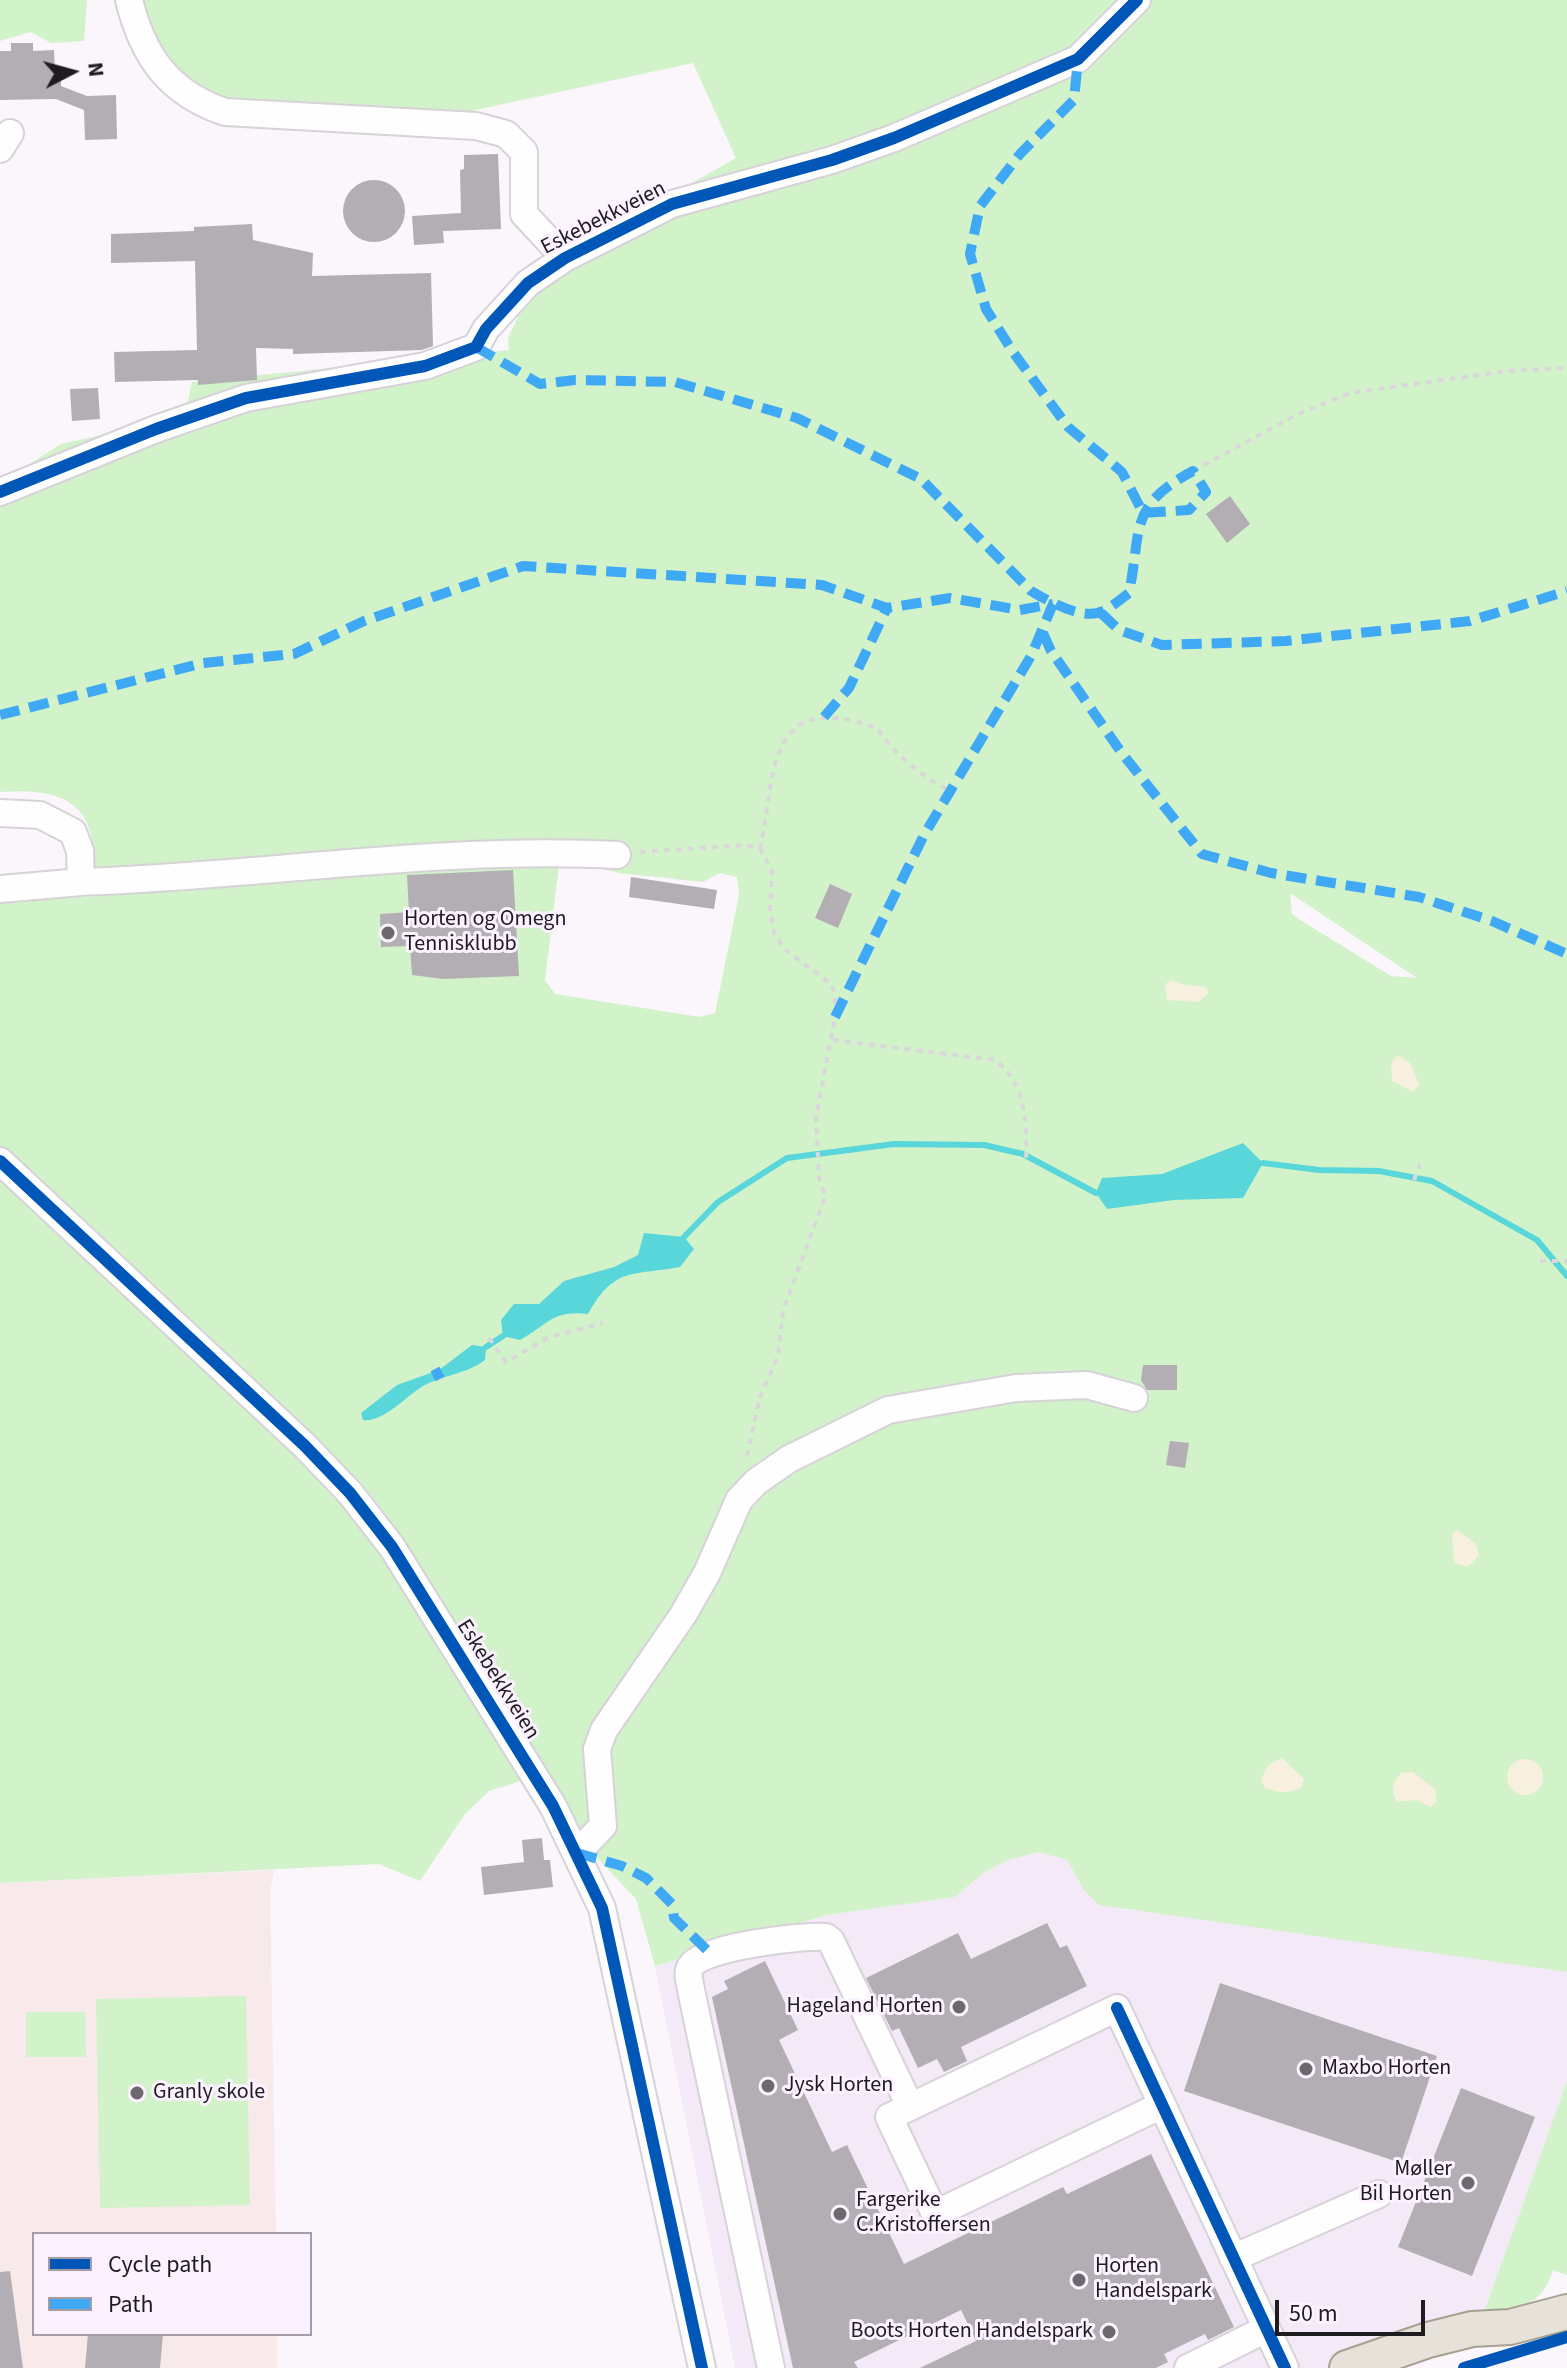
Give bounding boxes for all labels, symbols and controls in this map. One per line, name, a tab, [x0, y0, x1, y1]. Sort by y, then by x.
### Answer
north arrow	[32, 32, 112, 112]
text: N	[79, 61, 113, 78]
street label: Eskebekkveien	[537, 176, 671, 262]
place label: Horten og Omegn Tennisklubb	[404, 907, 566, 958]
marker: Horten og Omegn Tennisklubb	[379, 924, 397, 942]
street label: Eskebekkveien	[450, 1615, 544, 1745]
place label: Hageland Horten	[787, 1994, 943, 2020]
marker: Hageland Horten	[950, 1998, 968, 2016]
place label: Maxbo Horten	[1322, 2056, 1451, 2082]
marker: Maxbo Horten	[1297, 2060, 1315, 2078]
place label: Jysk Horten	[784, 2073, 893, 2099]
marker: Jysk Horten	[759, 2077, 777, 2095]
place label: Granly skole	[153, 2080, 265, 2106]
marker: Granly skole	[128, 2084, 146, 2102]
place label: Møller Bil Horten	[1360, 2157, 1452, 2208]
marker: Møller Bil Horten	[1459, 2174, 1477, 2192]
place label: Fargerike C.Kristoffersen	[856, 2188, 991, 2240]
marker: Fargerike C.Kristoffersen	[831, 2205, 849, 2223]
legend	[32, 2232, 312, 2336]
text: Cycle path	[108, 2247, 212, 2282]
place label: Horten Handelspark	[1095, 2254, 1212, 2306]
marker: Horten Handelspark	[1070, 2271, 1088, 2289]
scale bar	[1279, 2284, 1429, 2334]
text: Path	[108, 2287, 154, 2322]
text: 50 m	[1289, 2296, 1338, 2331]
place label: Boots Horten Handelspark	[850, 2319, 1093, 2345]
marker: Boots Horten Handelspark	[1100, 2323, 1118, 2341]

